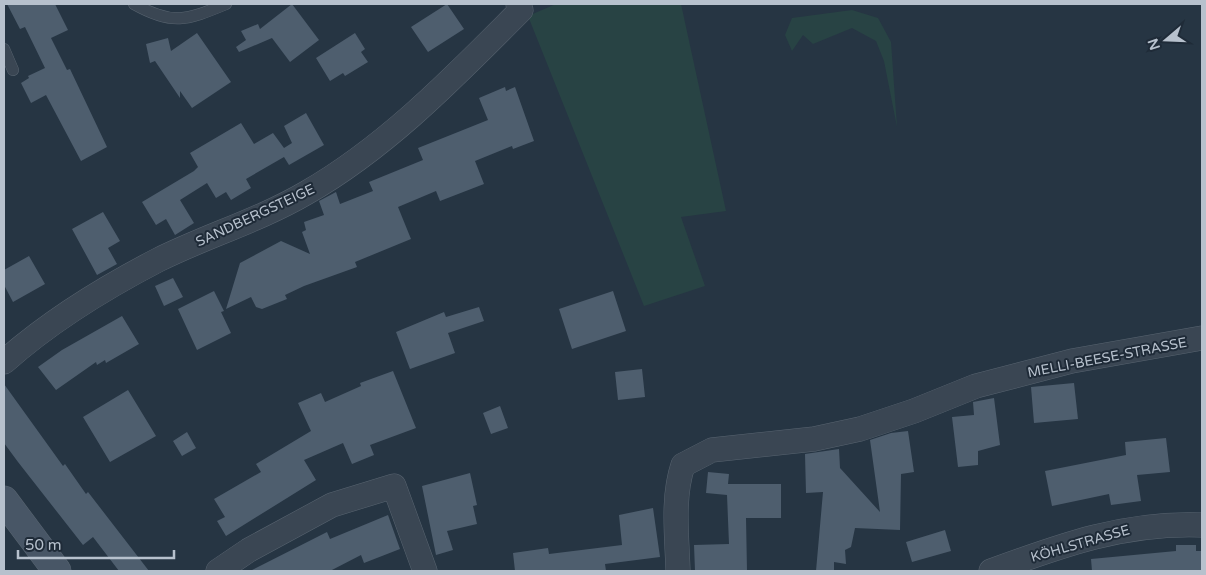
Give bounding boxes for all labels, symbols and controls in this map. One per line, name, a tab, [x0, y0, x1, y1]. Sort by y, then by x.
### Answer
north arrow	[1141, 15, 1191, 65]
text: N	[1144, 36, 1164, 52]
street label: SANDBERGSTEIGE	[193, 180, 317, 250]
street label: MELLI-BEESE-STRASSE	[1026, 334, 1188, 381]
street label: KÖHLSTRASSE	[1029, 521, 1132, 566]
scale bar	[18, 528, 174, 560]
text: 50 m	[25, 536, 62, 554]

